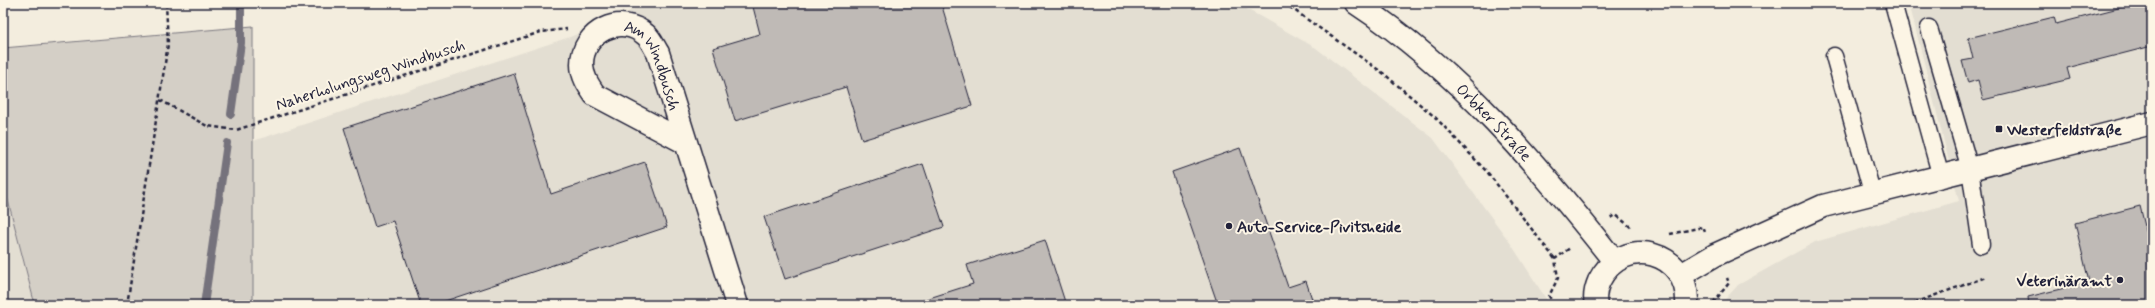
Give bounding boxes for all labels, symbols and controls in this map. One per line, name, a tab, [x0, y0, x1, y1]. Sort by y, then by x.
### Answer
street label: Am Windbusch	[622, 16, 684, 113]
street label: Naherholungsweg Windbusch	[273, 35, 468, 117]
street label: Orbker Straße	[1451, 79, 1536, 167]
place label: Westerfeldstraße	[2006, 120, 2122, 141]
marker: Westerfeldstraße	[1994, 124, 2004, 134]
place label: Auto-Service-Pivitsheide	[1237, 217, 1401, 238]
marker: Auto-Service-Pivitsheide	[1224, 221, 1234, 231]
place label: Veterinäramt	[2017, 271, 2112, 292]
marker: Veterinäramt	[2115, 275, 2125, 285]

